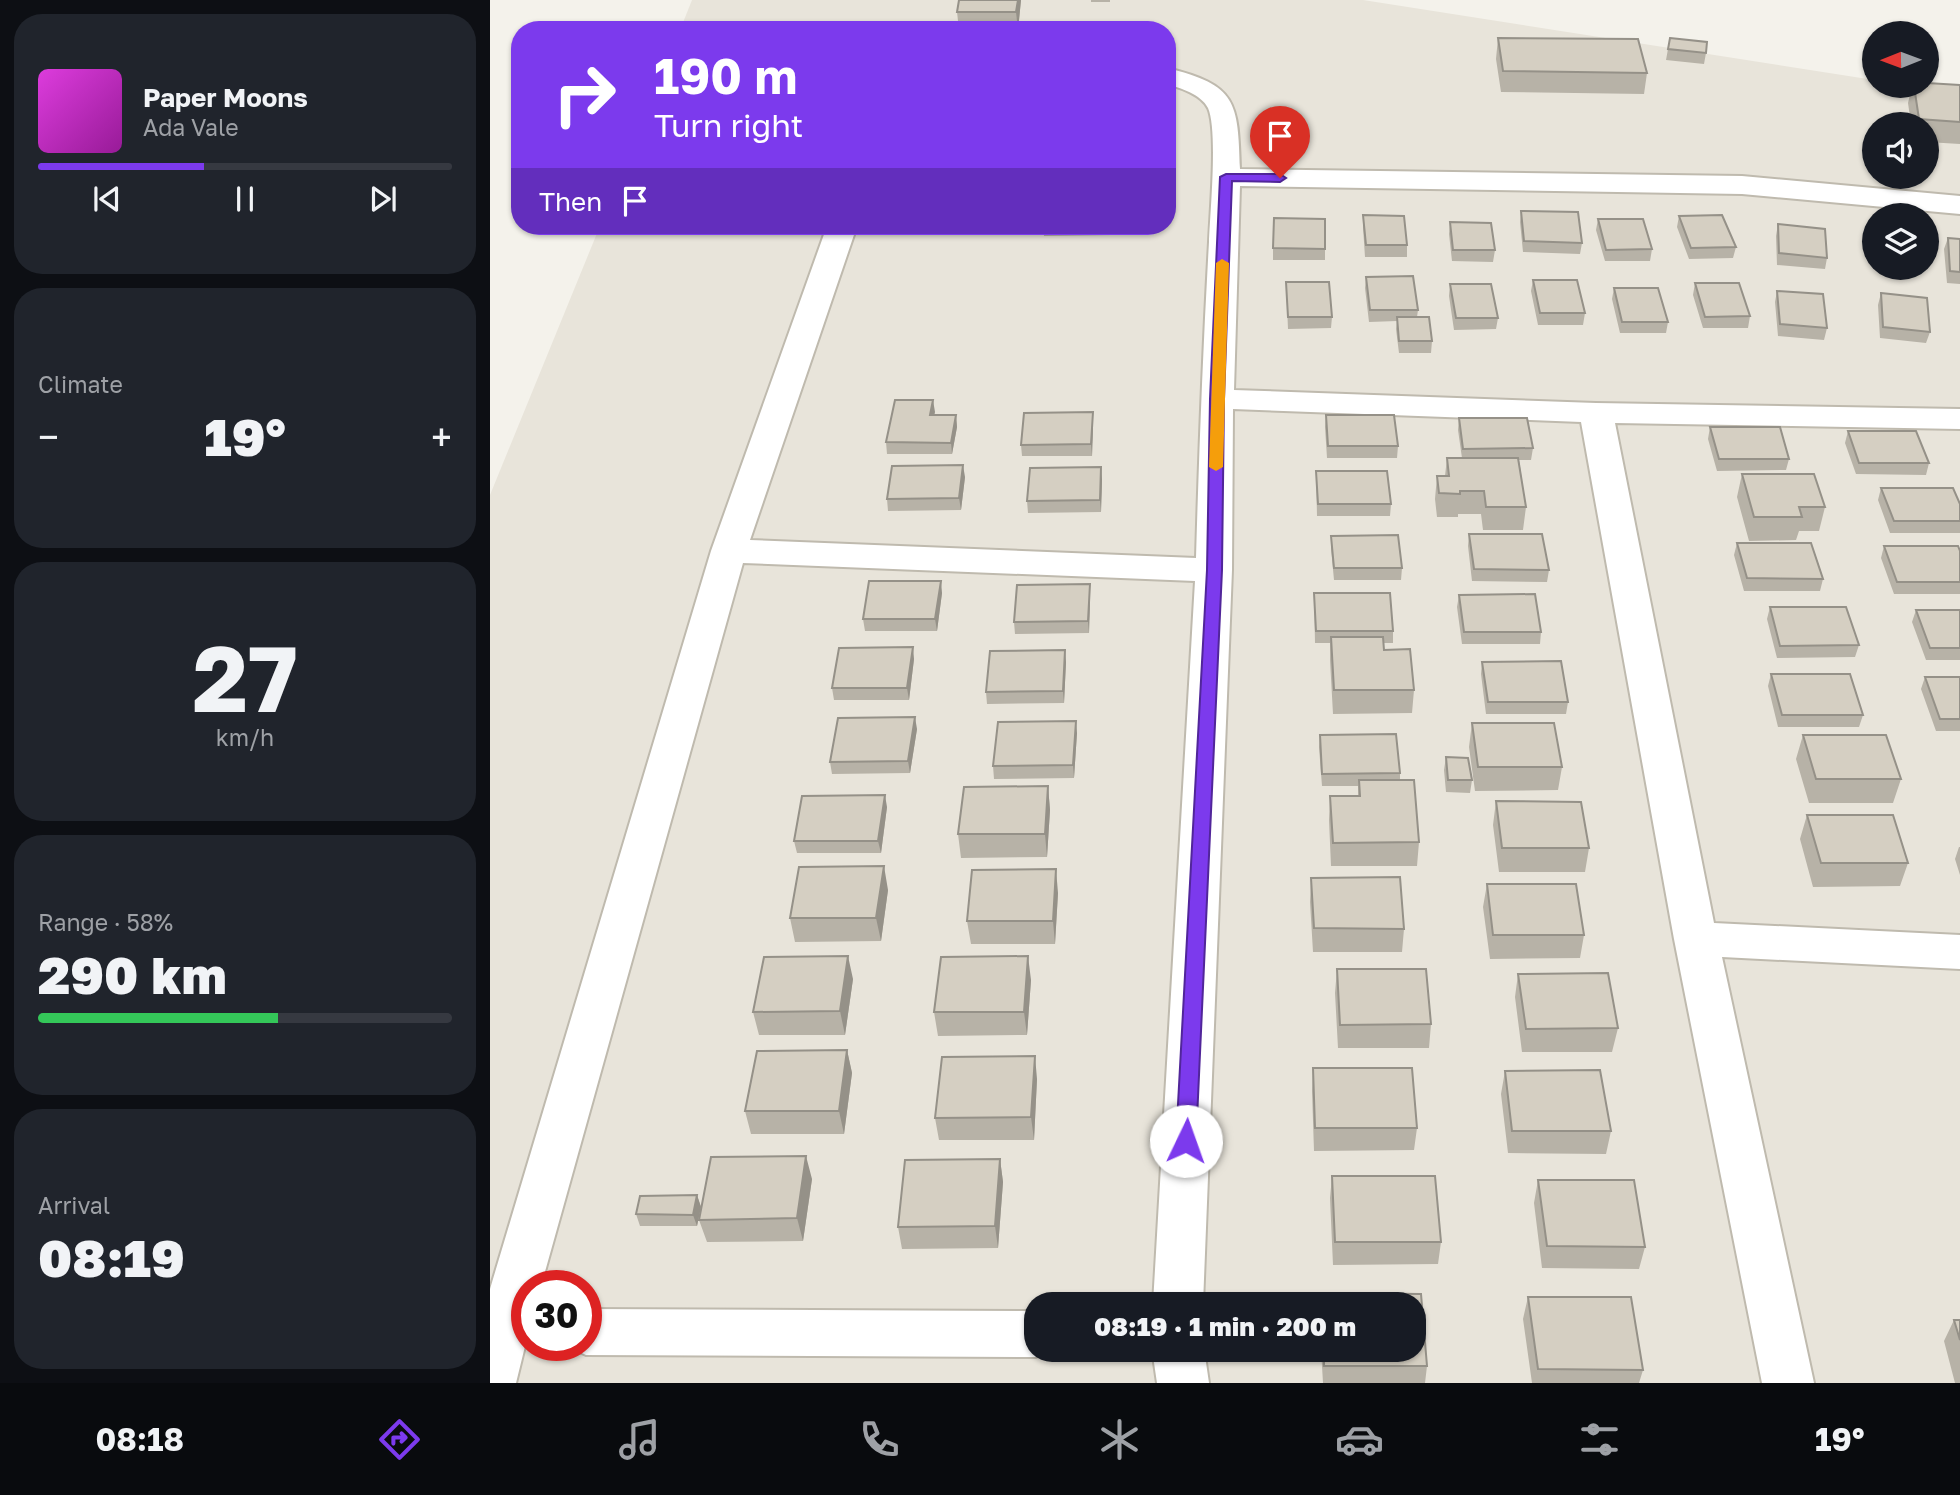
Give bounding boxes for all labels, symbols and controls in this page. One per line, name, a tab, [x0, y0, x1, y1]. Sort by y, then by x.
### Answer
north arrow	[1862, 21, 1939, 98]
map controls	[1862, 21, 1939, 280]
text: 190 m	[654, 46, 797, 105]
icon: right	[539, 49, 630, 140]
text: Paper Moons	[143, 82, 308, 113]
text: Turn right	[654, 106, 803, 144]
pin	[1250, 106, 1310, 178]
button: sound	[1862, 112, 1939, 189]
text: Ada Vale	[143, 113, 239, 141]
icon: arrive	[1261, 117, 1299, 155]
icon: previous	[88, 180, 126, 218]
icon: pause	[226, 180, 264, 218]
icon: next	[364, 180, 402, 218]
icon: arrive	[616, 182, 654, 220]
text: Then	[539, 186, 602, 217]
button: layers	[1862, 203, 1939, 280]
text: Climate	[38, 370, 123, 398]
text: 19°	[204, 405, 286, 467]
text: −	[38, 414, 59, 459]
text: +	[431, 414, 452, 459]
text: 27	[192, 623, 298, 732]
text: km/h	[216, 723, 274, 751]
text: Range · 58%	[38, 908, 173, 936]
text: 290 km	[38, 943, 227, 1005]
position arrow	[1149, 1104, 1223, 1178]
text: Arrival	[38, 1191, 110, 1219]
text: 08:19	[38, 1226, 185, 1288]
speed limit sign: 30	[511, 1270, 602, 1361]
text: 08:19 · 1 min · 200 m	[1094, 1311, 1356, 1342]
icon: directions	[375, 1415, 424, 1464]
icon: music	[615, 1415, 664, 1464]
icon: phone	[855, 1415, 904, 1464]
icon: climate	[1095, 1415, 1144, 1464]
icon: car	[1335, 1415, 1384, 1464]
icon: filters	[1575, 1415, 1624, 1464]
text: 08:18	[96, 1420, 184, 1458]
text: 19°	[1815, 1420, 1864, 1458]

